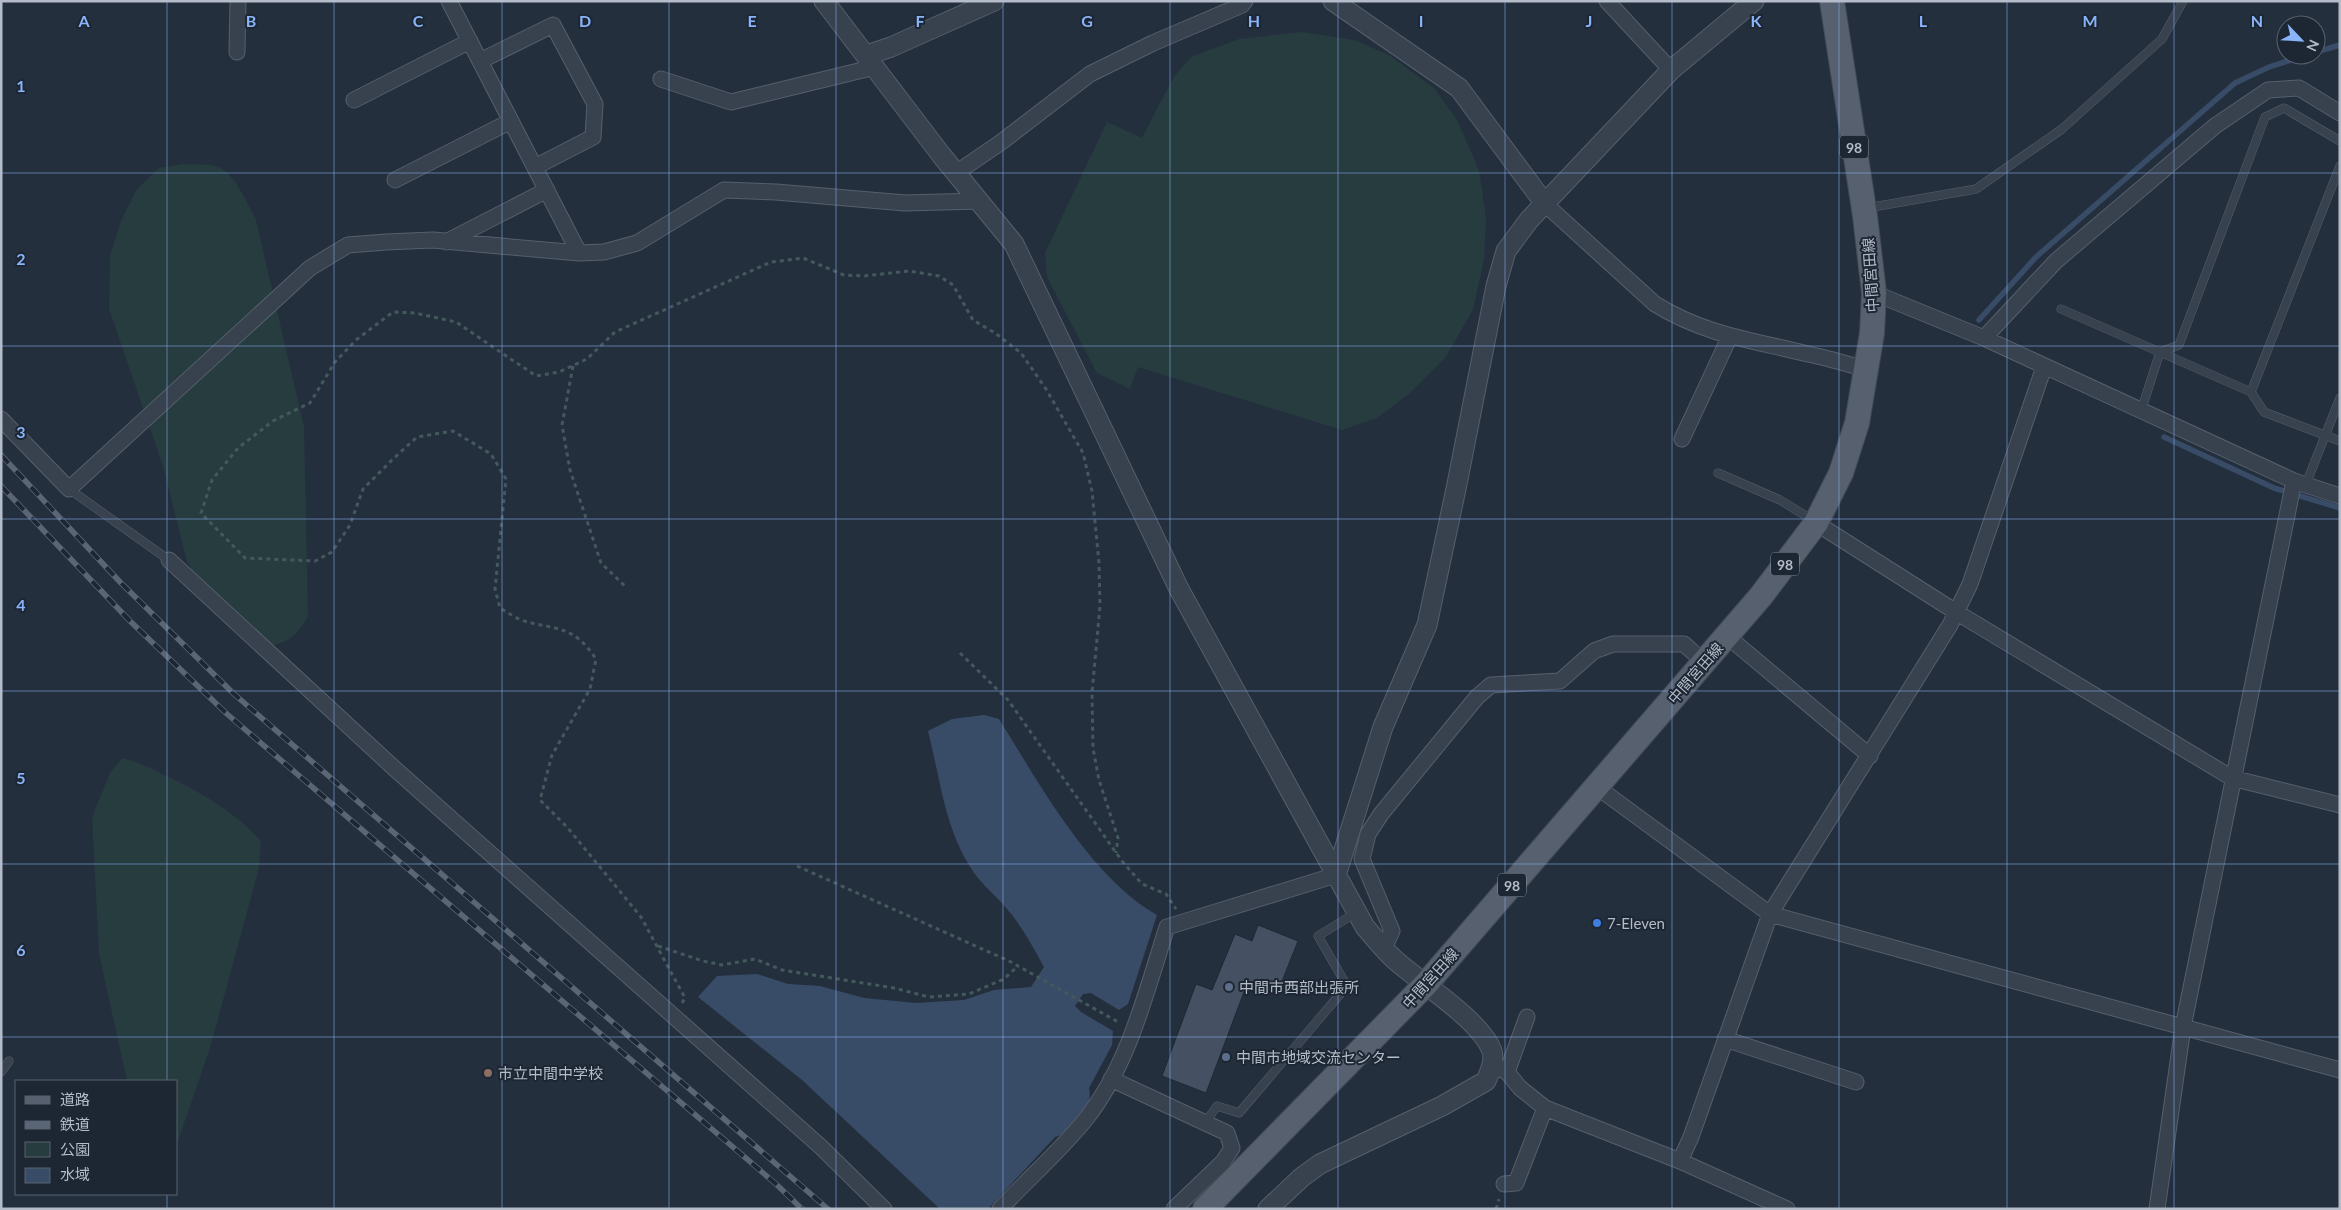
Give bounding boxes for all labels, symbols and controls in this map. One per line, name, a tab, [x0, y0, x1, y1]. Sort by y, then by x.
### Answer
text: A	[77, 11, 90, 30]
text: B	[246, 11, 256, 30]
text: C	[413, 11, 424, 30]
text: D	[579, 11, 591, 30]
text: E	[747, 11, 757, 30]
text: F	[915, 11, 925, 30]
text: G	[1081, 11, 1093, 30]
text: H	[1248, 11, 1260, 30]
text: I	[1419, 11, 1423, 30]
text: J	[1586, 11, 1592, 30]
text: K	[1751, 11, 1763, 30]
text: L	[1919, 11, 1928, 30]
text: M	[2082, 11, 2098, 30]
text: N	[2251, 11, 2263, 30]
north arrow	[2276, 15, 2326, 65]
text: N	[2303, 37, 2323, 54]
text: 1	[16, 76, 26, 95]
road number: 98	[1840, 136, 1868, 158]
street label: 中間宮田線	[1858, 237, 1882, 313]
text: 2	[16, 249, 26, 268]
text: 3	[16, 422, 26, 441]
road number: 98	[1771, 552, 1799, 576]
text: 4	[16, 595, 26, 614]
street label: 中間宮田線	[1664, 639, 1726, 707]
text: 5	[16, 768, 26, 787]
road number: 98	[1498, 874, 1526, 896]
place label: 7-Eleven	[1607, 914, 1665, 932]
marker: 7-Eleven	[1591, 917, 1603, 929]
text: 6	[16, 940, 26, 959]
street label: 中間宮田線	[1398, 944, 1462, 1012]
place label: 中間市西部出張所	[1239, 978, 1359, 996]
marker: 中間市西部出張所	[1223, 981, 1235, 993]
place label: 中間市地域交流センター	[1236, 1048, 1401, 1066]
marker: 中間市地域交流センター	[1220, 1051, 1232, 1063]
place label: 市立中間中学校	[498, 1064, 603, 1082]
marker: 市立中間中学校	[482, 1067, 494, 1079]
legend	[15, 1080, 178, 1195]
text: 道路	[60, 1090, 90, 1108]
text: 鉄道	[60, 1115, 90, 1133]
text: 公園	[60, 1140, 90, 1158]
text: 水域	[60, 1165, 90, 1183]

